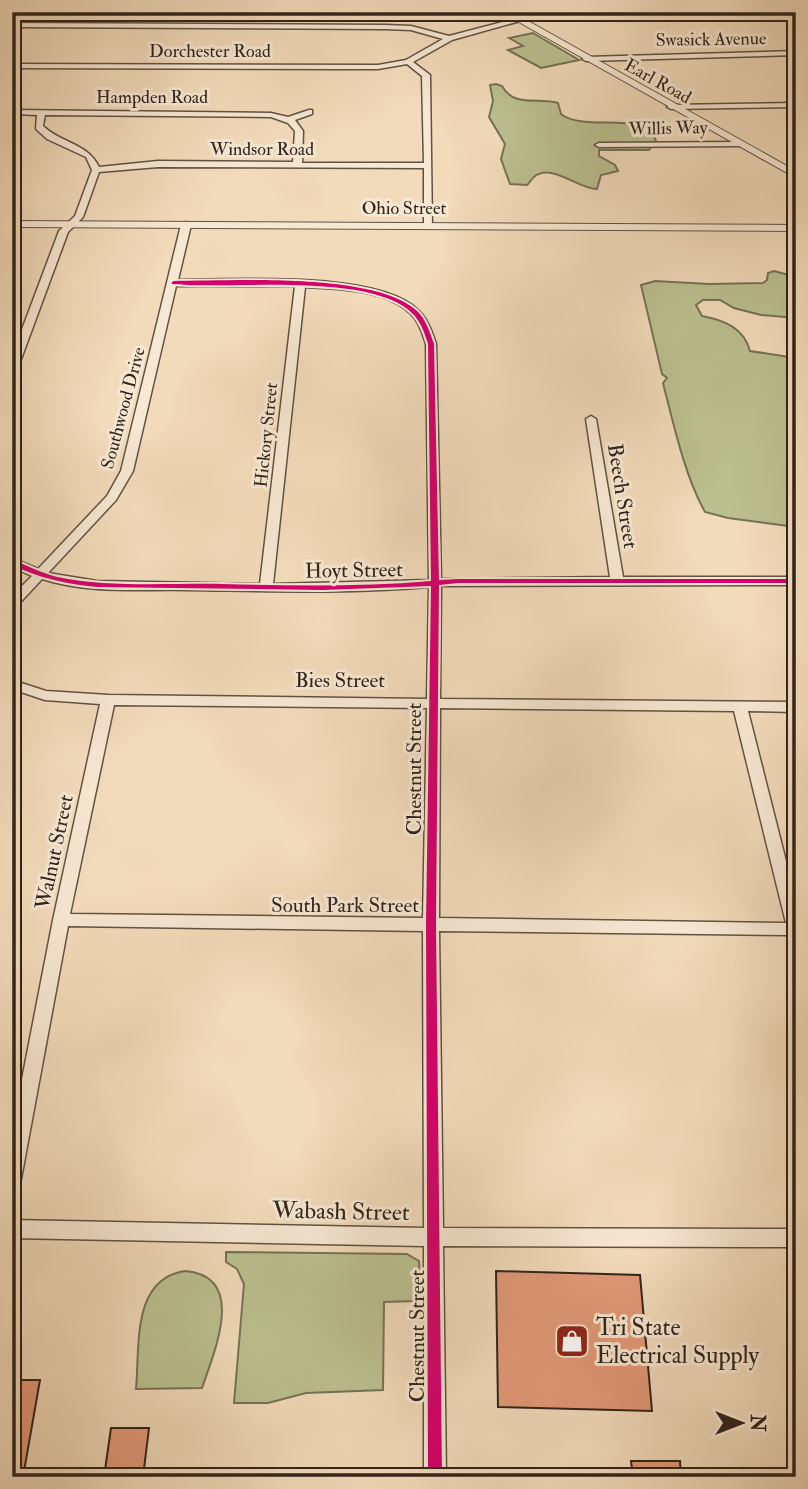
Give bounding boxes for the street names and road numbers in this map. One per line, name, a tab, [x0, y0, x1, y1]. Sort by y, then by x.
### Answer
street label: Swasick Avenue	[655, 27, 767, 52]
street label: Dorchester Road	[149, 40, 271, 63]
street label: Earl Road	[620, 54, 695, 109]
street label: Hampden Road	[96, 86, 208, 109]
street label: Willis Way	[627, 116, 709, 141]
street label: Windsor Road	[209, 138, 314, 161]
street label: Ohio Street	[362, 197, 446, 220]
street label: Southwood Drive	[96, 344, 151, 472]
street label: Hickory Street	[250, 381, 283, 489]
street label: Beech Street	[601, 442, 644, 551]
street label: Hoyt Street	[305, 556, 403, 585]
street label: Bies Street	[295, 667, 385, 694]
street label: Chestnut Street	[401, 703, 428, 835]
street label: Walnut Street	[29, 792, 80, 913]
street label: South Park Street	[271, 892, 419, 919]
street label: Wabash Street	[271, 1195, 410, 1228]
street label: Chestnut Street	[404, 1270, 431, 1402]

